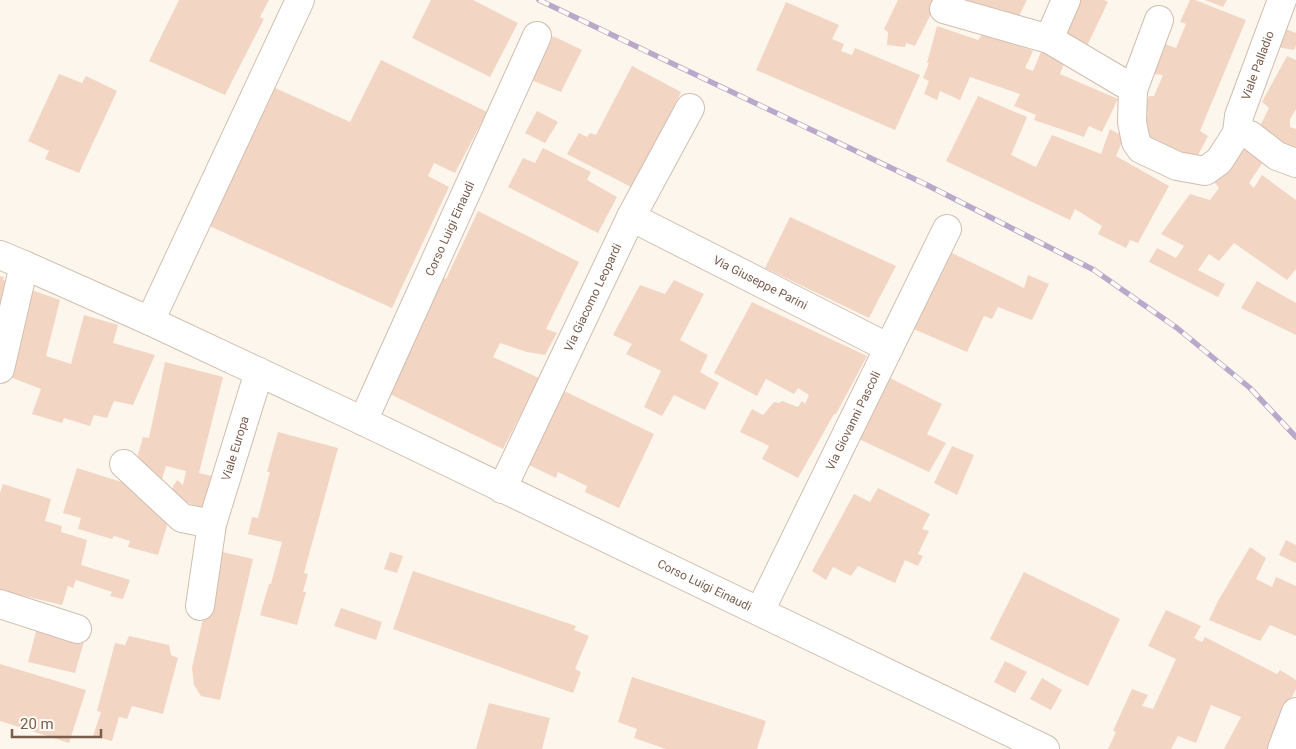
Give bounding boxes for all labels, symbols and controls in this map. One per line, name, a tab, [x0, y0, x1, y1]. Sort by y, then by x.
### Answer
street label: Viale Palladio	[1239, 29, 1277, 102]
street label: Corso Luigi Einaudi	[422, 179, 477, 278]
street label: Via Giacomo Leopardi	[561, 241, 624, 354]
street label: Via Giuseppe Parini	[711, 253, 810, 312]
street label: Via Giovanni Pascoli	[823, 369, 883, 472]
street label: Viale Europa	[219, 414, 252, 482]
street label: Corso Luigi Einaudi	[655, 557, 754, 614]
scale bar	[12, 706, 101, 738]
text: 20 m	[20, 715, 54, 733]

